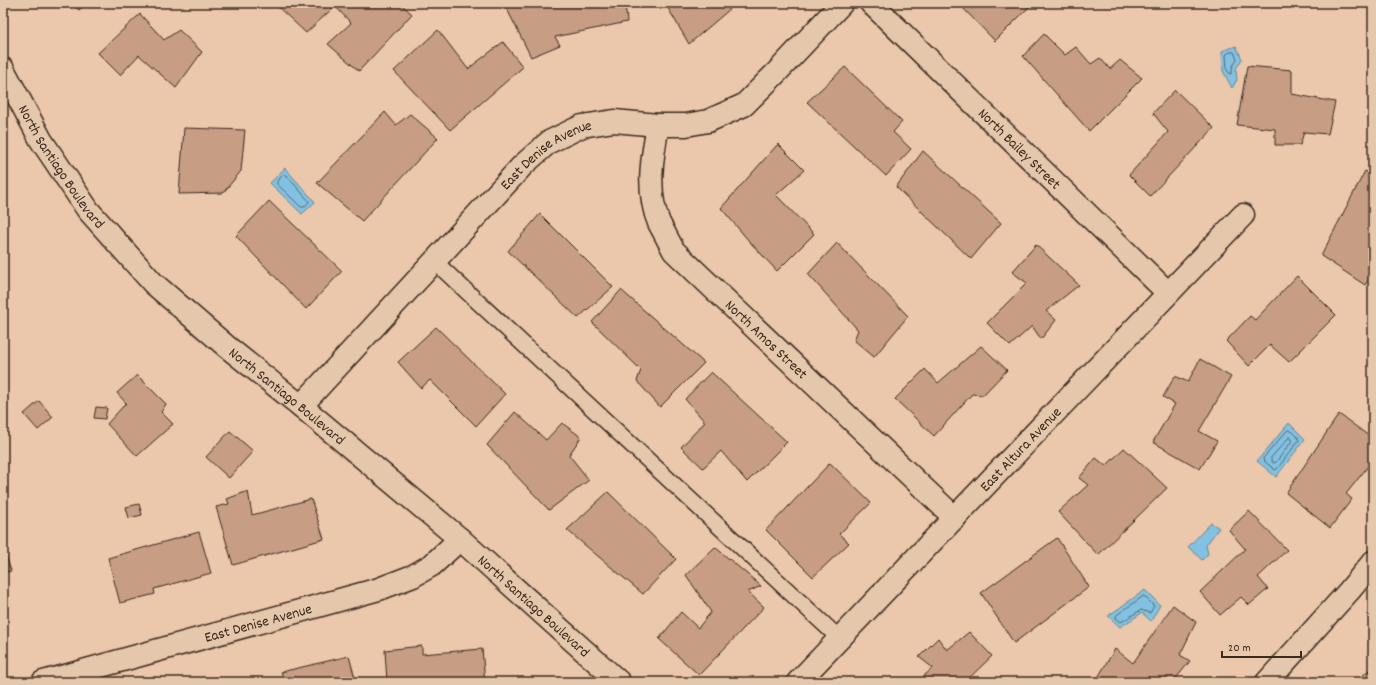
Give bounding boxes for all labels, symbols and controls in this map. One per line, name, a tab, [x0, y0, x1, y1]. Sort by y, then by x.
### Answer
street label: North Santiago Boulevard	[11, 102, 109, 235]
street label: North Bailey Street	[972, 104, 1065, 196]
street label: East Denise Avenue	[496, 116, 594, 196]
street label: North Amos Street	[719, 296, 812, 386]
street label: North Santiago Boulevard	[223, 343, 349, 451]
street label: East Altura Avenue	[976, 403, 1068, 498]
street label: North Santiago Boulevard	[472, 551, 594, 664]
street label: East Denise Avenue	[202, 599, 315, 650]
scale bar	[1222, 633, 1301, 659]
text: 20 m	[1228, 640, 1251, 657]

